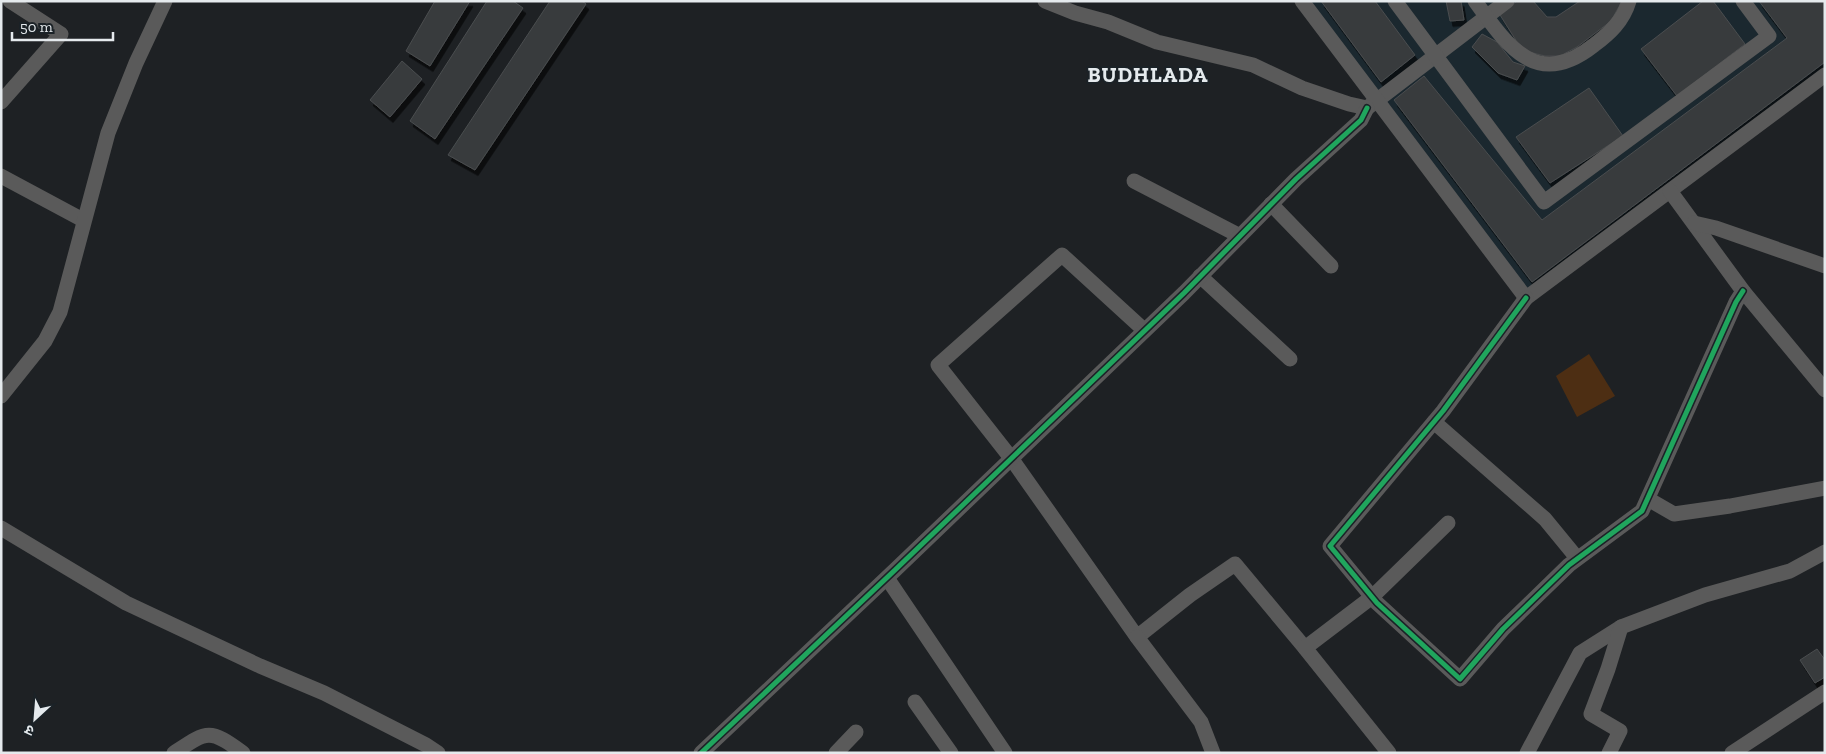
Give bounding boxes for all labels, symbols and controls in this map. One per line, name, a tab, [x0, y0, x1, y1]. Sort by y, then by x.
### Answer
scale bar	[12, 10, 114, 42]
text: 50 m	[20, 18, 53, 36]
district label: BUDHLADA	[1087, 62, 1209, 87]
north arrow	[10, 694, 60, 744]
text: उ	[21, 720, 37, 740]

